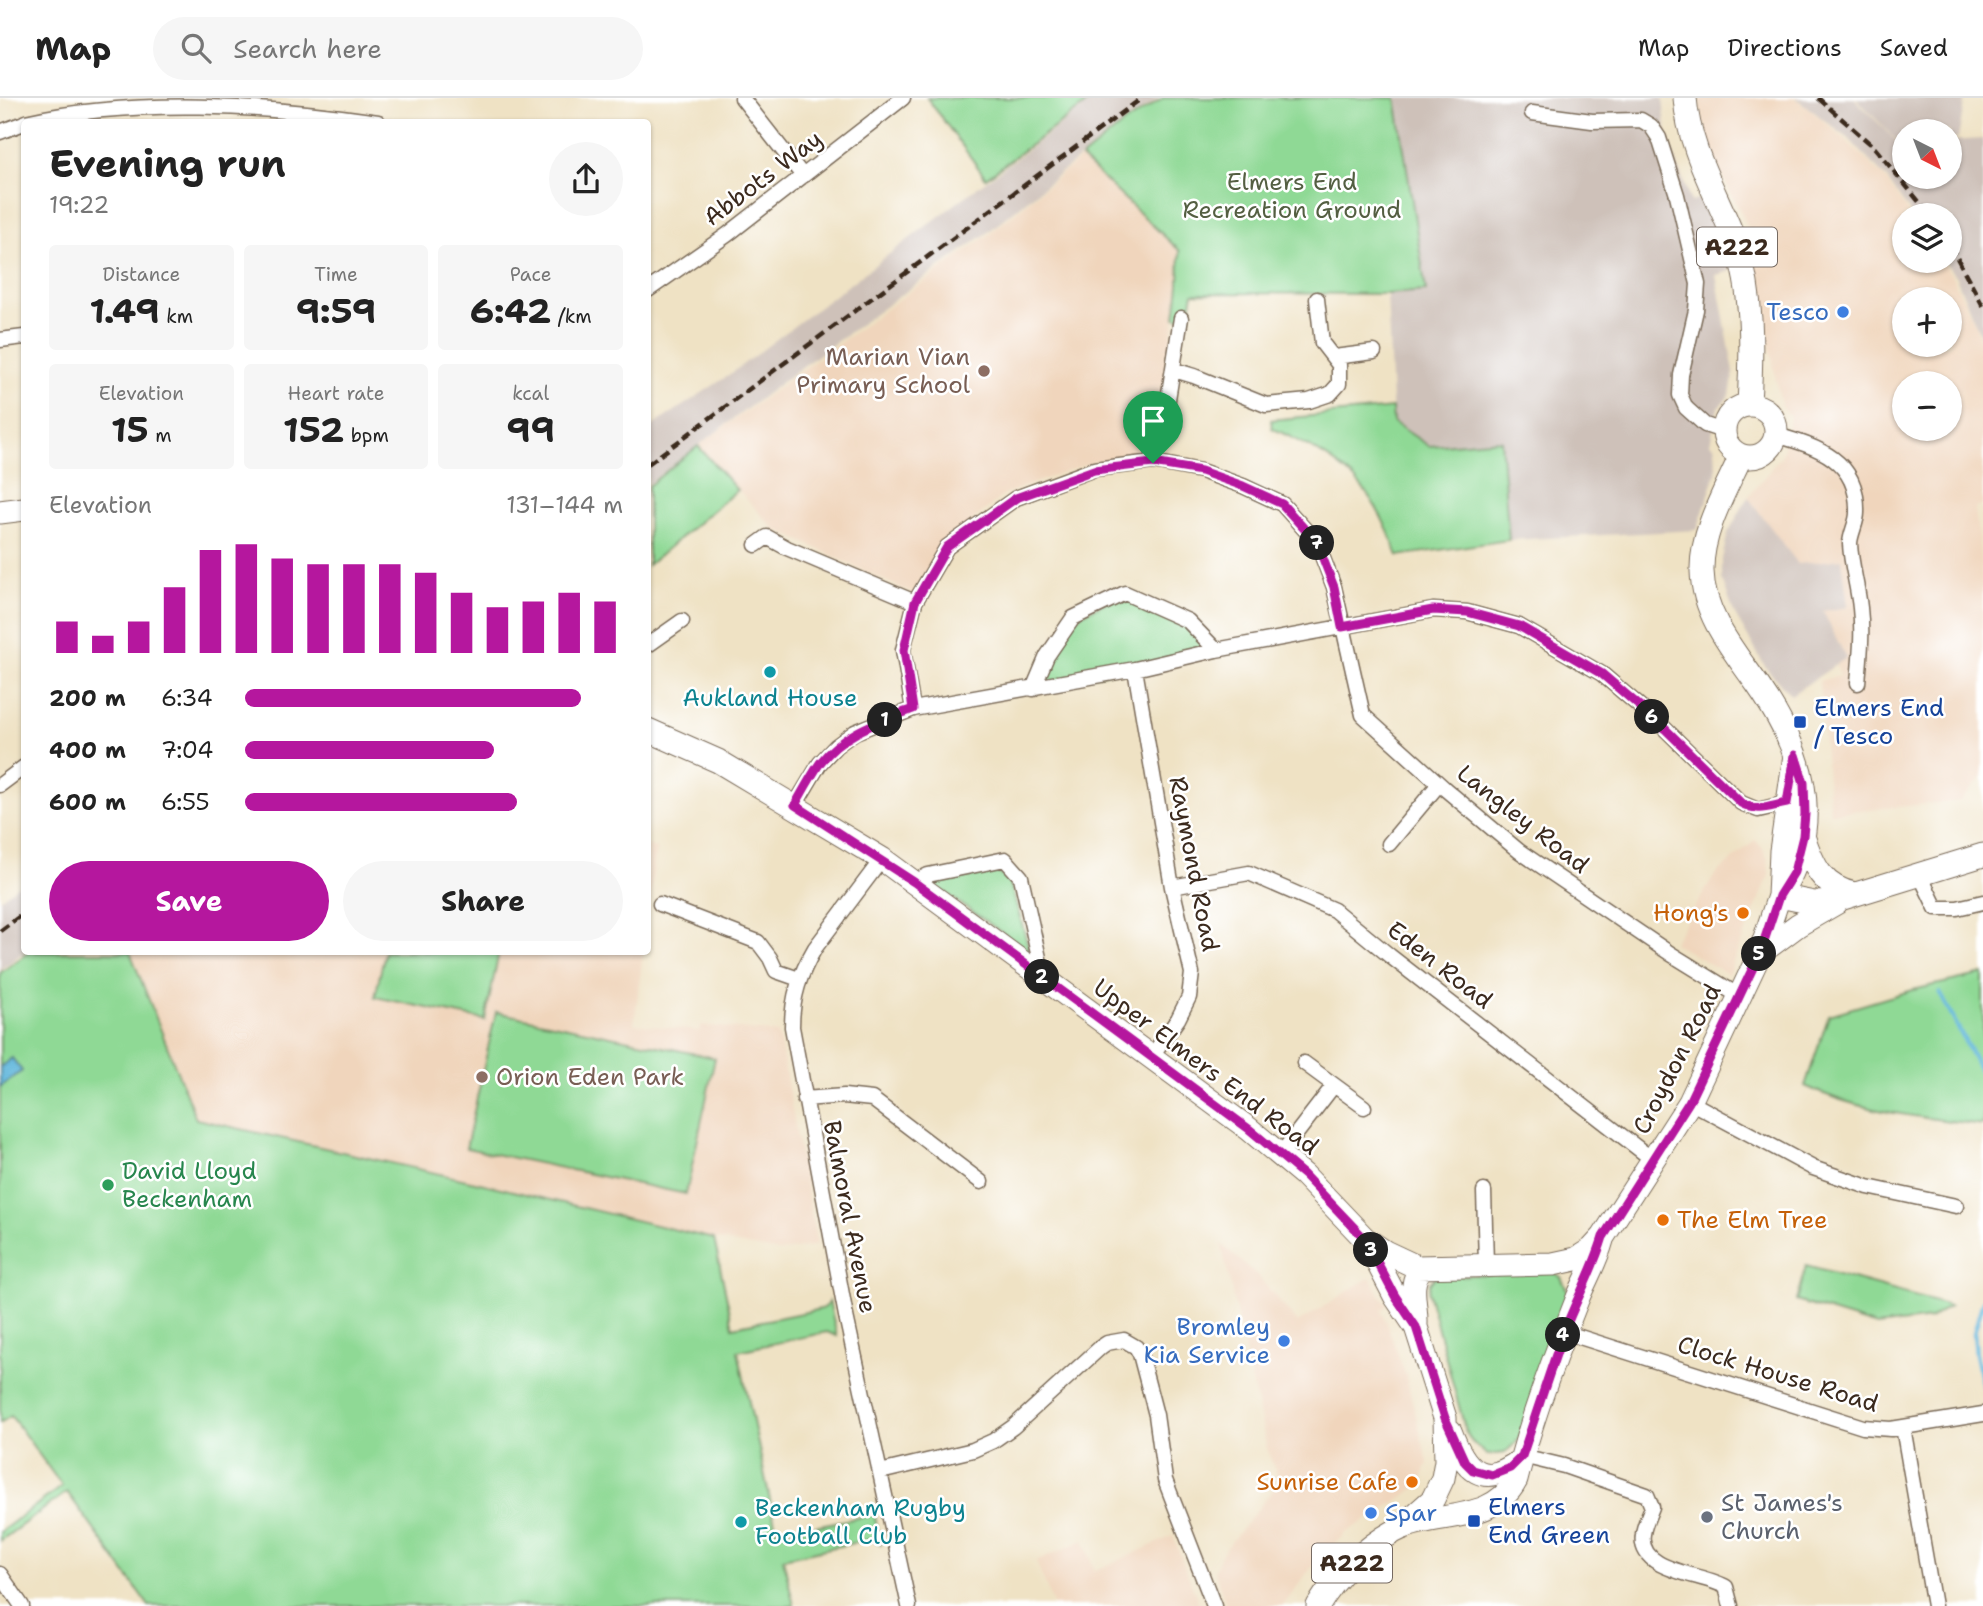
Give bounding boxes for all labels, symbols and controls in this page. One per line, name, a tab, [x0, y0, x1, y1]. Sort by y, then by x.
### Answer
search box	[153, 17, 643, 80]
text: Map	[35, 26, 111, 71]
icon: search	[177, 29, 215, 67]
text: Search here	[233, 31, 382, 66]
text: Map	[1638, 32, 1689, 64]
text: Directions	[1727, 32, 1842, 64]
text: Saved	[1880, 32, 1948, 64]
north arrow	[1892, 119, 1962, 189]
map controls	[1892, 119, 1962, 441]
street label: Abbots Way	[697, 123, 829, 233]
text: Evening run	[49, 138, 286, 189]
button: share	[549, 142, 623, 216]
park label: Elmers End Recreation Ground	[1182, 166, 1402, 226]
text: 19:22	[49, 190, 109, 220]
button: layers	[1892, 203, 1962, 273]
road number: A222	[1697, 228, 1777, 266]
text: Distance	[102, 262, 180, 287]
text: Time	[314, 262, 358, 287]
text: Pace	[510, 262, 552, 287]
text: 1.49	[89, 287, 160, 334]
text: 9:59	[296, 287, 376, 334]
text: 6:42	[470, 287, 551, 334]
button: +	[1892, 287, 1962, 357]
place label: Tesco	[1766, 296, 1829, 328]
text: km	[160, 304, 193, 329]
text: /km	[551, 304, 592, 329]
marker: Tesco	[1835, 304, 1851, 320]
place label: Marian Vian Primary School	[796, 341, 971, 401]
marker: Marian Vian Primary School	[976, 363, 992, 379]
button: −	[1892, 371, 1962, 441]
text: Elevation	[99, 381, 184, 406]
text: Heart rate	[288, 381, 384, 406]
text: kcal	[512, 381, 549, 406]
pin	[1123, 391, 1183, 463]
icon: arrive	[1134, 402, 1172, 440]
text: 15	[111, 406, 149, 453]
text: 152	[283, 406, 344, 453]
text: 99	[506, 406, 555, 453]
text: m	[149, 423, 172, 448]
text: bpm	[344, 423, 389, 448]
text: Elevation	[49, 490, 152, 520]
text: 131–144 m	[506, 490, 623, 520]
pin: 7	[1300, 526, 1334, 560]
text: 7	[1310, 530, 1323, 555]
marker: Aukland House	[762, 664, 778, 680]
place label: Aukland House	[682, 682, 858, 714]
text: 200 m	[49, 683, 126, 713]
text: 6:34	[161, 683, 213, 713]
place label: Elmers End / Tesco	[1814, 692, 1944, 752]
pin: 6	[1634, 700, 1670, 734]
pin: 1	[868, 702, 903, 738]
text: 6	[1645, 704, 1658, 729]
text: 1	[880, 707, 889, 732]
marker: Elmers End / Tesco	[1792, 714, 1808, 730]
text: 400 m	[49, 735, 126, 765]
text: 7:04	[161, 735, 213, 765]
street label: Langley Road	[1450, 757, 1596, 881]
street label: Raymond Road	[1161, 774, 1227, 954]
text: 600 m	[49, 787, 126, 817]
text: 6:55	[161, 787, 210, 817]
button: Save	[49, 861, 329, 941]
button: Share	[343, 861, 623, 941]
place label: Hong's	[1653, 897, 1729, 929]
marker: Hong's	[1735, 905, 1751, 921]
street label: Eden Road	[1381, 914, 1499, 1016]
pin: 5	[1742, 936, 1776, 972]
text: 5	[1753, 941, 1764, 966]
pin: 2	[1024, 960, 1060, 994]
text: 2	[1035, 964, 1048, 989]
street label: Upper Elmers End Road	[1087, 972, 1325, 1162]
street label: Croydon Road	[1625, 978, 1729, 1140]
place label: Orion Eden Park	[496, 1061, 684, 1093]
marker: Orion Eden Park	[474, 1069, 490, 1085]
street label: Balmoral Avenue	[816, 1118, 884, 1316]
place label: David Lloyd Beckenham	[122, 1155, 257, 1215]
marker: David Lloyd Beckenham	[100, 1177, 116, 1193]
place label: The Elm Tree	[1677, 1204, 1828, 1236]
marker: The Elm Tree	[1655, 1212, 1671, 1228]
pin: 3	[1354, 1232, 1388, 1268]
text: 3	[1364, 1237, 1377, 1262]
place label: Bromley Kia Service	[1143, 1311, 1270, 1371]
pin: 4	[1546, 1318, 1580, 1352]
text: 4	[1556, 1322, 1569, 1347]
street label: Clock House Road	[1674, 1328, 1882, 1420]
marker: Bromley Kia Service	[1276, 1333, 1292, 1349]
place label: Sunrise Cafe	[1256, 1466, 1398, 1498]
marker: Sunrise Cafe	[1404, 1474, 1420, 1490]
place label: St James's Church	[1721, 1487, 1843, 1547]
place label: Elmers End Green	[1488, 1491, 1610, 1551]
place label: Beckenham Rugby Football Club	[755, 1492, 966, 1552]
place label: Spar	[1385, 1497, 1437, 1529]
marker: Spar	[1363, 1505, 1379, 1521]
marker: St James's Church	[1699, 1509, 1715, 1525]
marker: Elmers End Green	[1466, 1513, 1482, 1529]
marker: Beckenham Rugby Football Club	[733, 1514, 749, 1530]
road number: A222	[1312, 1544, 1392, 1582]

